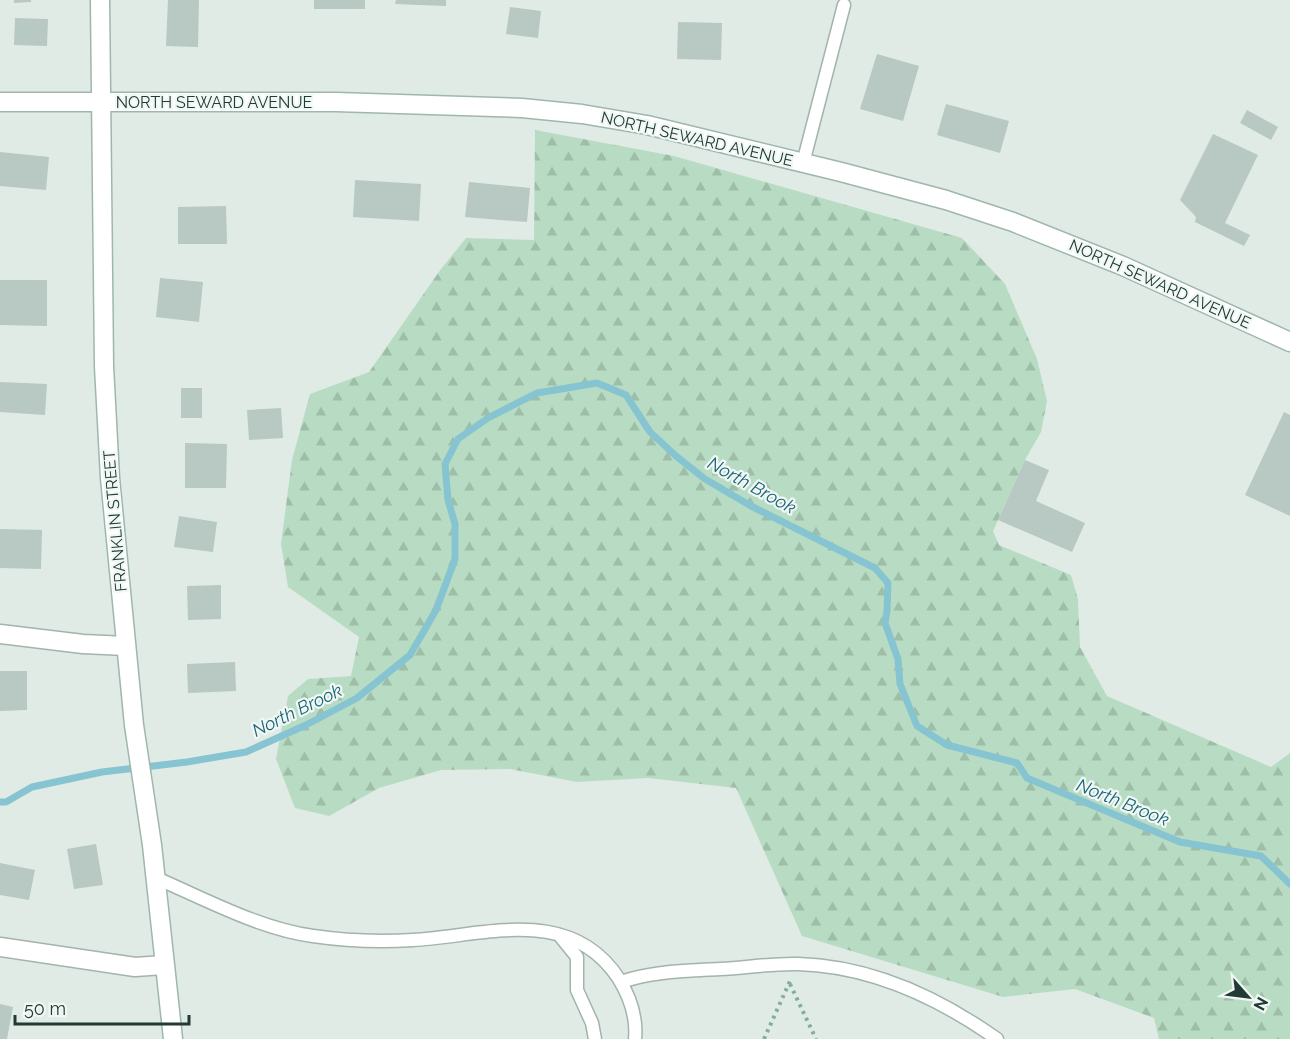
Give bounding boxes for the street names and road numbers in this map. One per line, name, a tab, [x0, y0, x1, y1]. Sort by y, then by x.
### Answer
street label: NORTH SEWARD AVENUE	[116, 93, 313, 112]
street label: NORTH SEWARD AVENUE	[599, 108, 795, 170]
street label: NORTH SEWARD AVENUE	[1066, 235, 1254, 333]
street label: FRANKLIN STREET	[99, 449, 131, 593]

